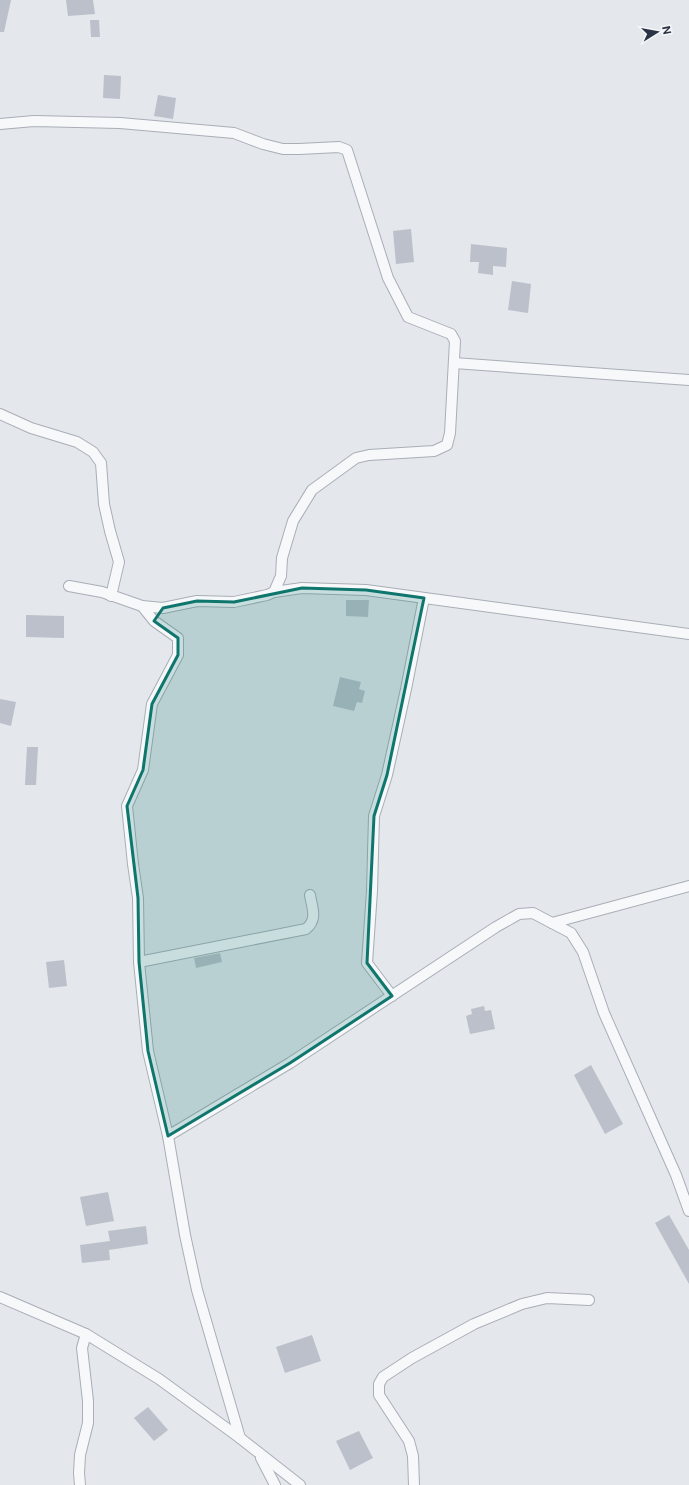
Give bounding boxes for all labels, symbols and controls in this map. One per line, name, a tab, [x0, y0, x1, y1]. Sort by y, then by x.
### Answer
north arrow	[637, 12, 677, 52]
text: N	[660, 25, 674, 35]

